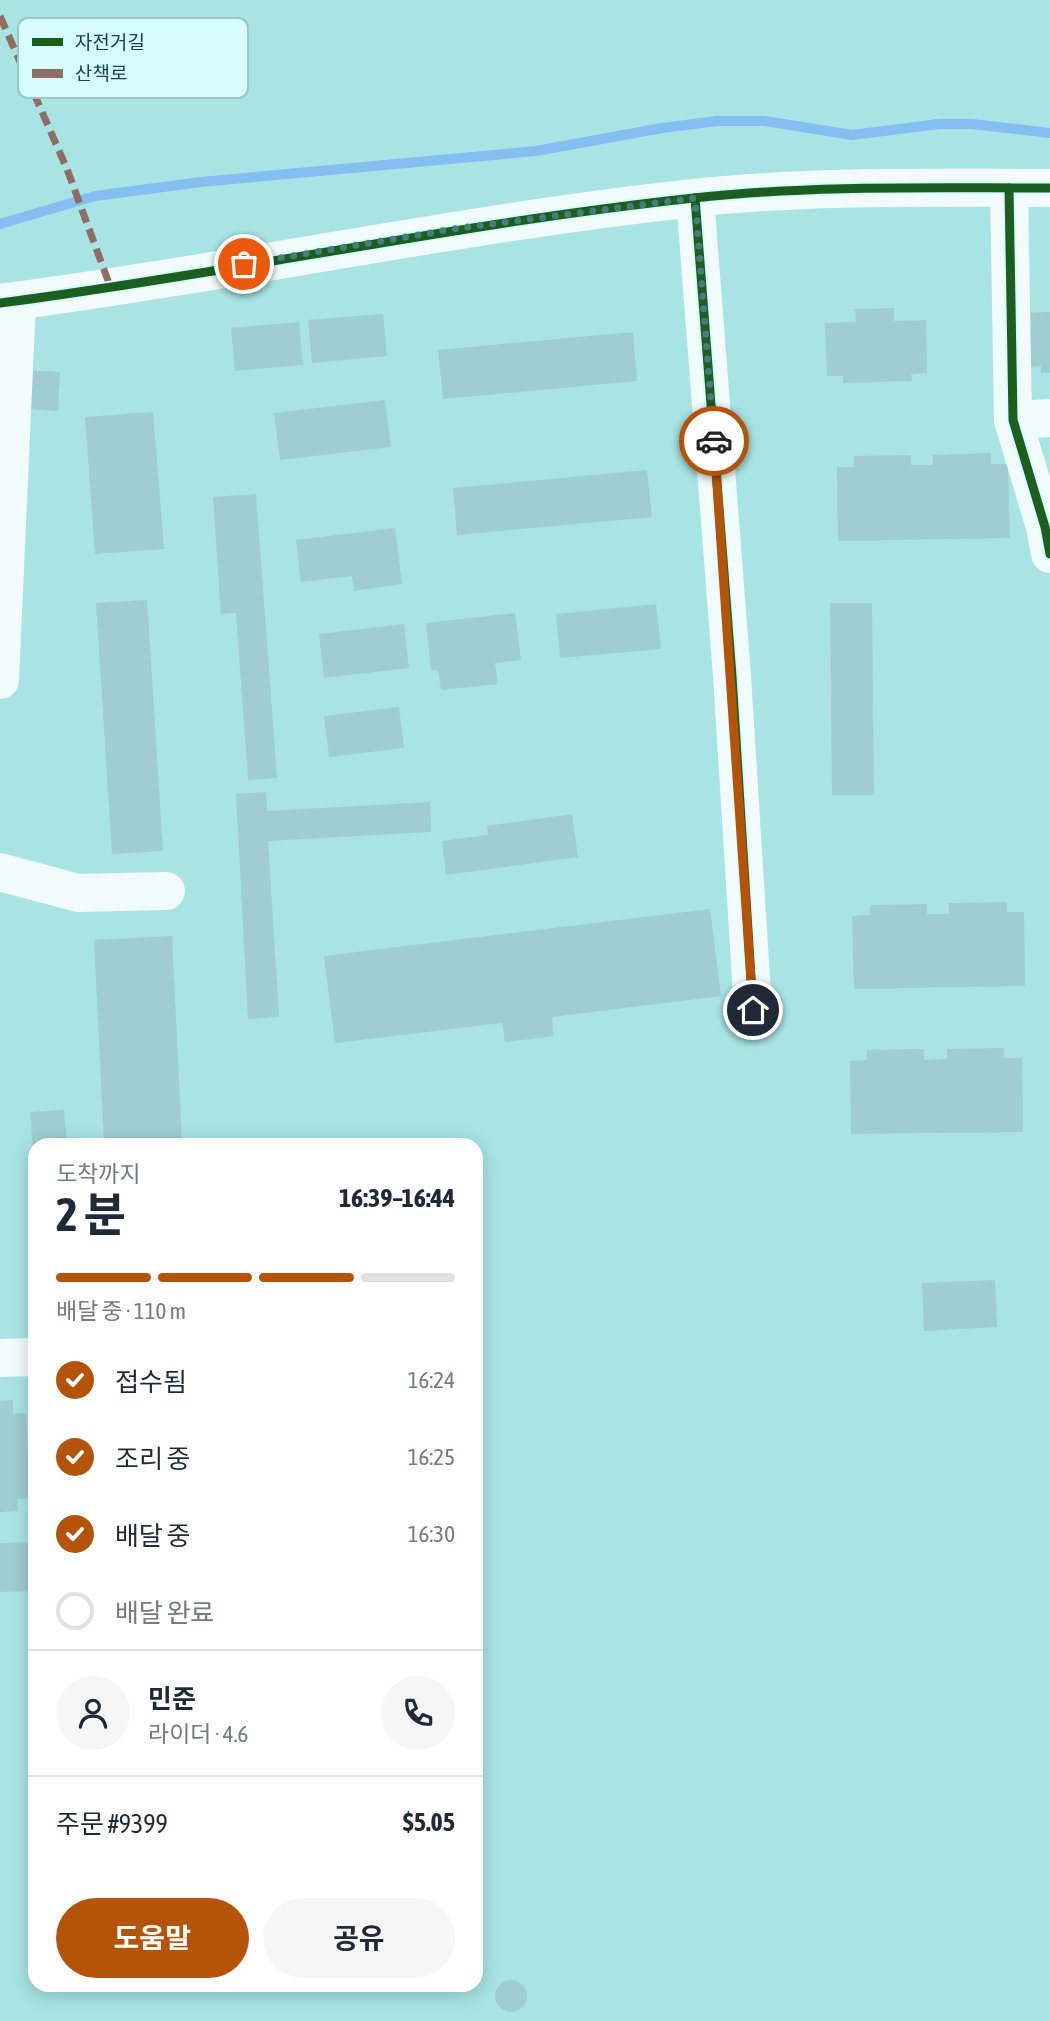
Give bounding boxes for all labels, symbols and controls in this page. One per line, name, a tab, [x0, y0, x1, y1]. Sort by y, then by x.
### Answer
legend	[18, 18, 248, 98]
text: 자전거길	[75, 31, 145, 53]
text: 산책로	[75, 62, 127, 84]
pin	[214, 234, 274, 294]
icon: bag	[225, 245, 263, 283]
courier	[679, 406, 749, 476]
icon: car	[695, 422, 733, 460]
pin	[723, 980, 783, 1040]
icon: home	[734, 991, 772, 1029]
text: 도착까지	[56, 1161, 141, 1187]
text: 16:39–16:44	[339, 1183, 455, 1213]
text: 2 분	[56, 1188, 126, 1241]
text: 배달 중 · 110 m	[56, 1298, 186, 1324]
icon: check	[56, 1361, 94, 1399]
text: 접수됨	[115, 1367, 187, 1397]
text: 16:24	[408, 1367, 455, 1393]
icon: check	[56, 1438, 94, 1476]
text: 조리 중	[115, 1444, 190, 1474]
text: 16:25	[408, 1444, 455, 1470]
icon: check	[56, 1515, 94, 1553]
text: 배달 중	[115, 1521, 190, 1551]
text: 16:30	[408, 1521, 455, 1547]
text: 배달 완료	[115, 1598, 214, 1628]
button: person	[56, 1676, 130, 1750]
button: phone	[381, 1676, 455, 1750]
text: 민준	[148, 1684, 196, 1714]
text: 라이더 · 4.6	[148, 1721, 248, 1747]
text: $5.05	[403, 1807, 455, 1837]
text: 주문 #9399	[56, 1809, 168, 1839]
button: 도움말	[56, 1898, 249, 1978]
button: 공유	[263, 1898, 455, 1978]

